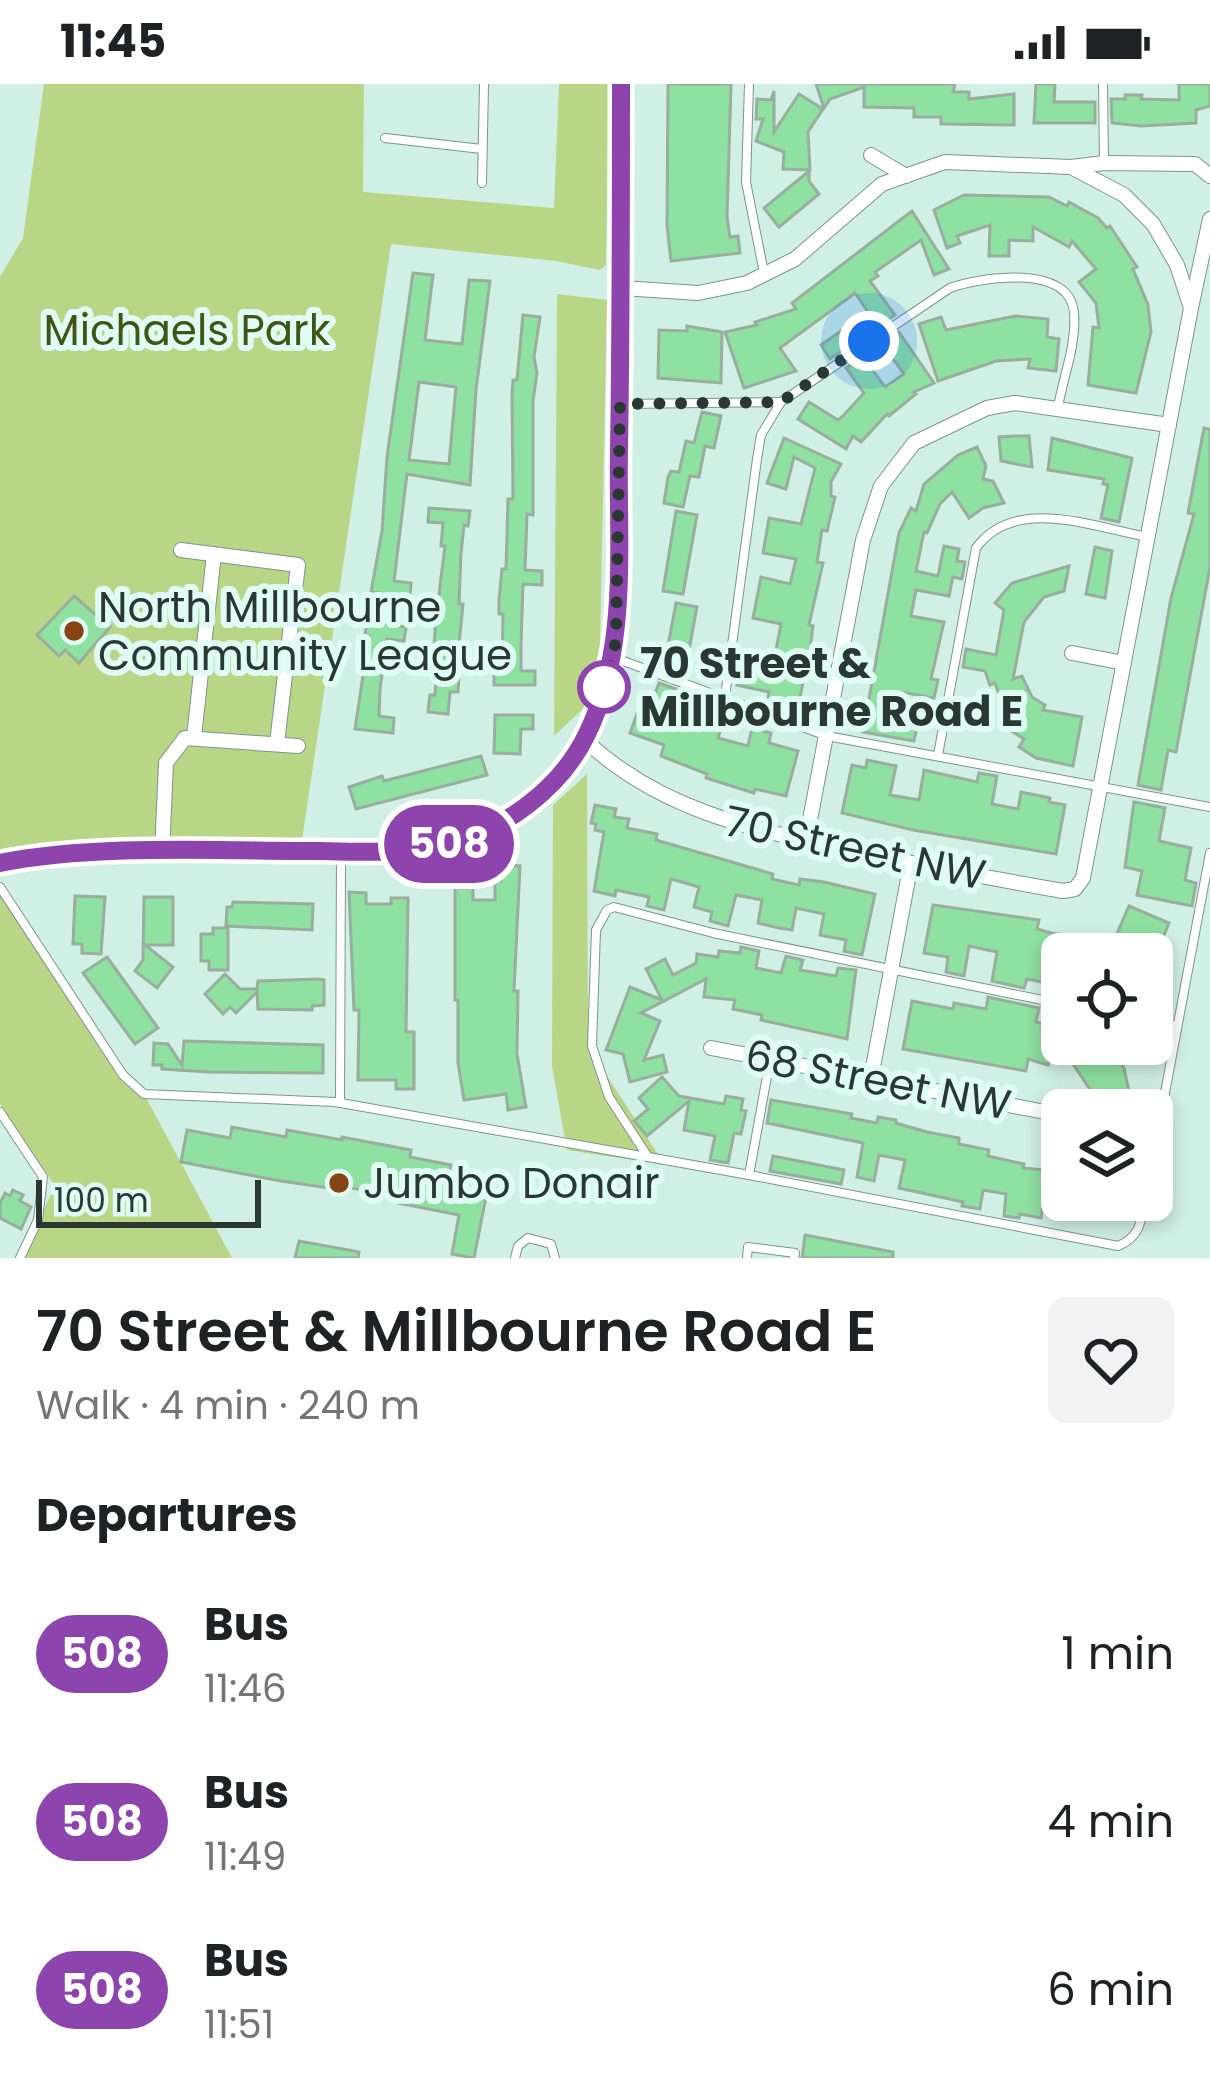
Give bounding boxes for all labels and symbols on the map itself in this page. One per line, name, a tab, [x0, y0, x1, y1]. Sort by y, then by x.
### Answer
park label: Michaels Park	[44, 301, 331, 360]
your location	[839, 311, 899, 371]
place label: North Millbourne Community League	[98, 578, 512, 685]
marker: North Millbourne Community League	[61, 618, 87, 644]
place label: 70 Street & Millbourne Road E	[640, 634, 1023, 741]
marker: 70 Street & Millbourne Road E	[579, 662, 629, 712]
street label: 70 Street NW	[719, 792, 991, 904]
line badge: 508	[380, 805, 518, 883]
street label: 68 Street NW	[740, 1025, 1016, 1135]
place label: Jumbo Donair	[363, 1154, 660, 1213]
marker: Jumbo Donair	[326, 1170, 352, 1196]
scale bar	[36, 1174, 261, 1227]

